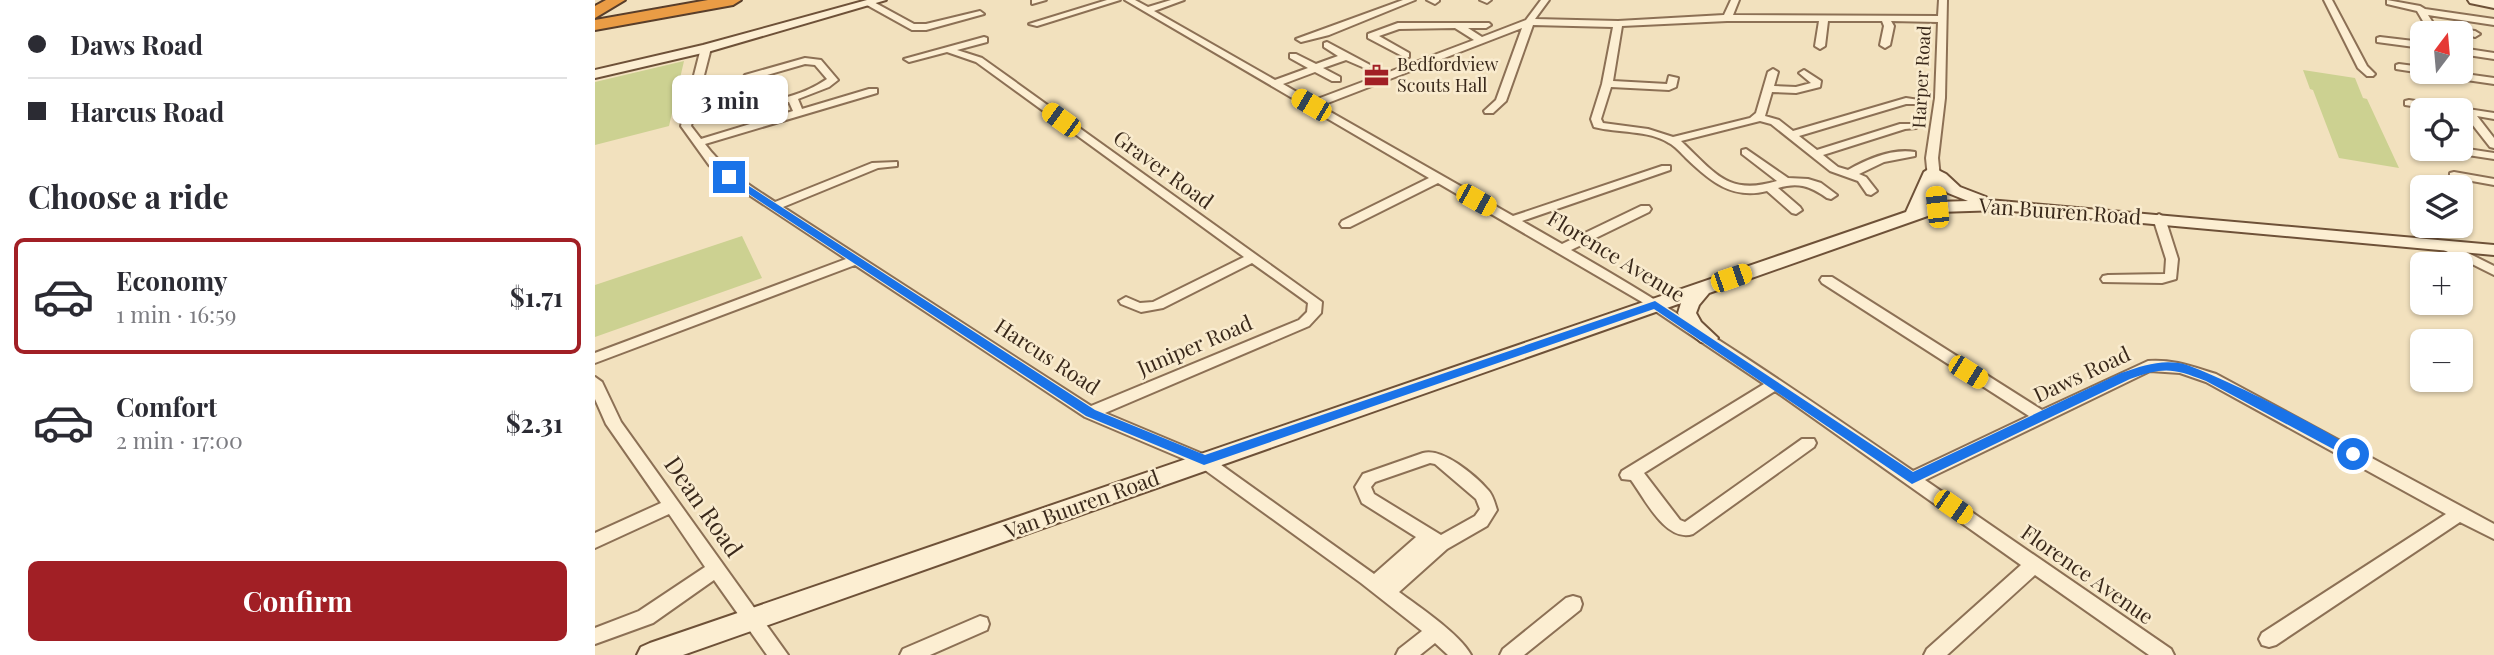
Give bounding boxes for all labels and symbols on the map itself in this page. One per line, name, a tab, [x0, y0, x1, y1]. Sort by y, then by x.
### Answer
north arrow	[2410, 21, 2473, 84]
street label: Harper Road	[1906, 24, 1936, 129]
place label: Bedfordview Scouts Hall	[1397, 52, 1499, 97]
office icon: Bedfordview Scouts Hall	[1363, 61, 1391, 89]
callout: 3 min	[671, 76, 787, 124]
car	[1288, 85, 1335, 125]
car	[1038, 99, 1085, 141]
street label: Graver Road	[1109, 123, 1220, 214]
route end	[713, 161, 745, 193]
car	[1453, 181, 1500, 219]
car	[1925, 185, 1950, 229]
street label: Van Buuren Road	[1977, 190, 2142, 230]
street label: Florence Avenue	[1543, 203, 1691, 307]
car	[1708, 261, 1755, 295]
street label: Juniper Road	[1132, 307, 1256, 381]
street label: Harcus Road	[990, 311, 1106, 400]
street label: Daws Road	[2028, 339, 2134, 408]
car	[1945, 352, 1992, 392]
route start	[2337, 438, 2369, 470]
street label: Dean Road	[658, 449, 751, 563]
street label: Van Buuren Road	[999, 462, 1163, 544]
car	[1930, 486, 1977, 528]
street label: Florence Avenue	[2016, 517, 2160, 630]

